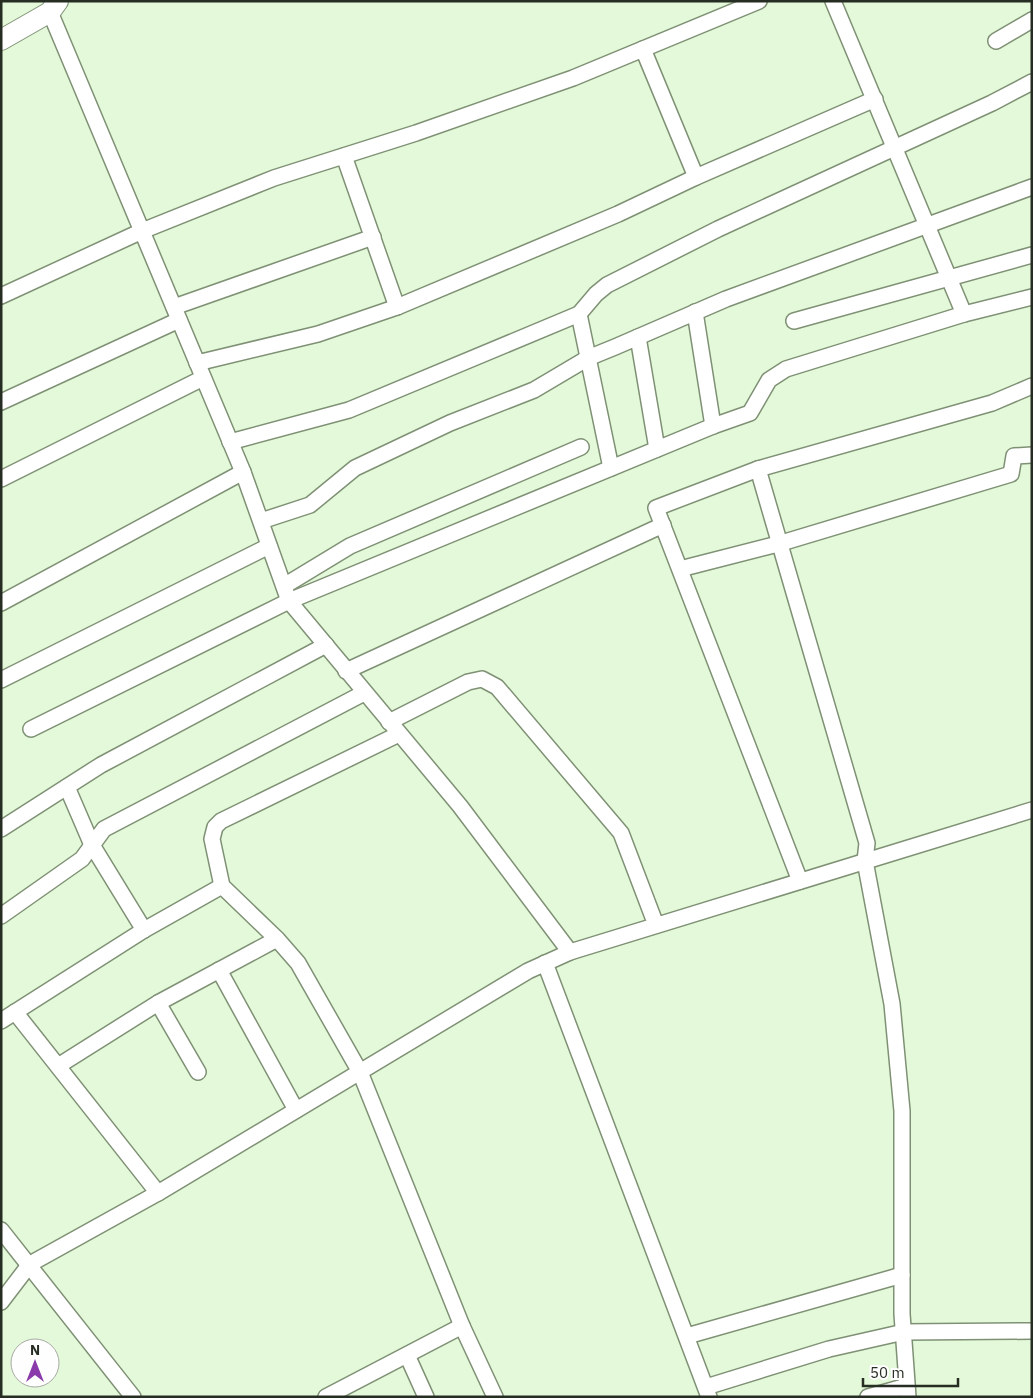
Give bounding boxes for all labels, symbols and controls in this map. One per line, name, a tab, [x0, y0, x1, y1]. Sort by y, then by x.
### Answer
north arrow	[10, 1338, 60, 1388]
text: N	[30, 1341, 40, 1359]
scale bar	[863, 1356, 958, 1388]
text: 50 m	[870, 1363, 905, 1382]

